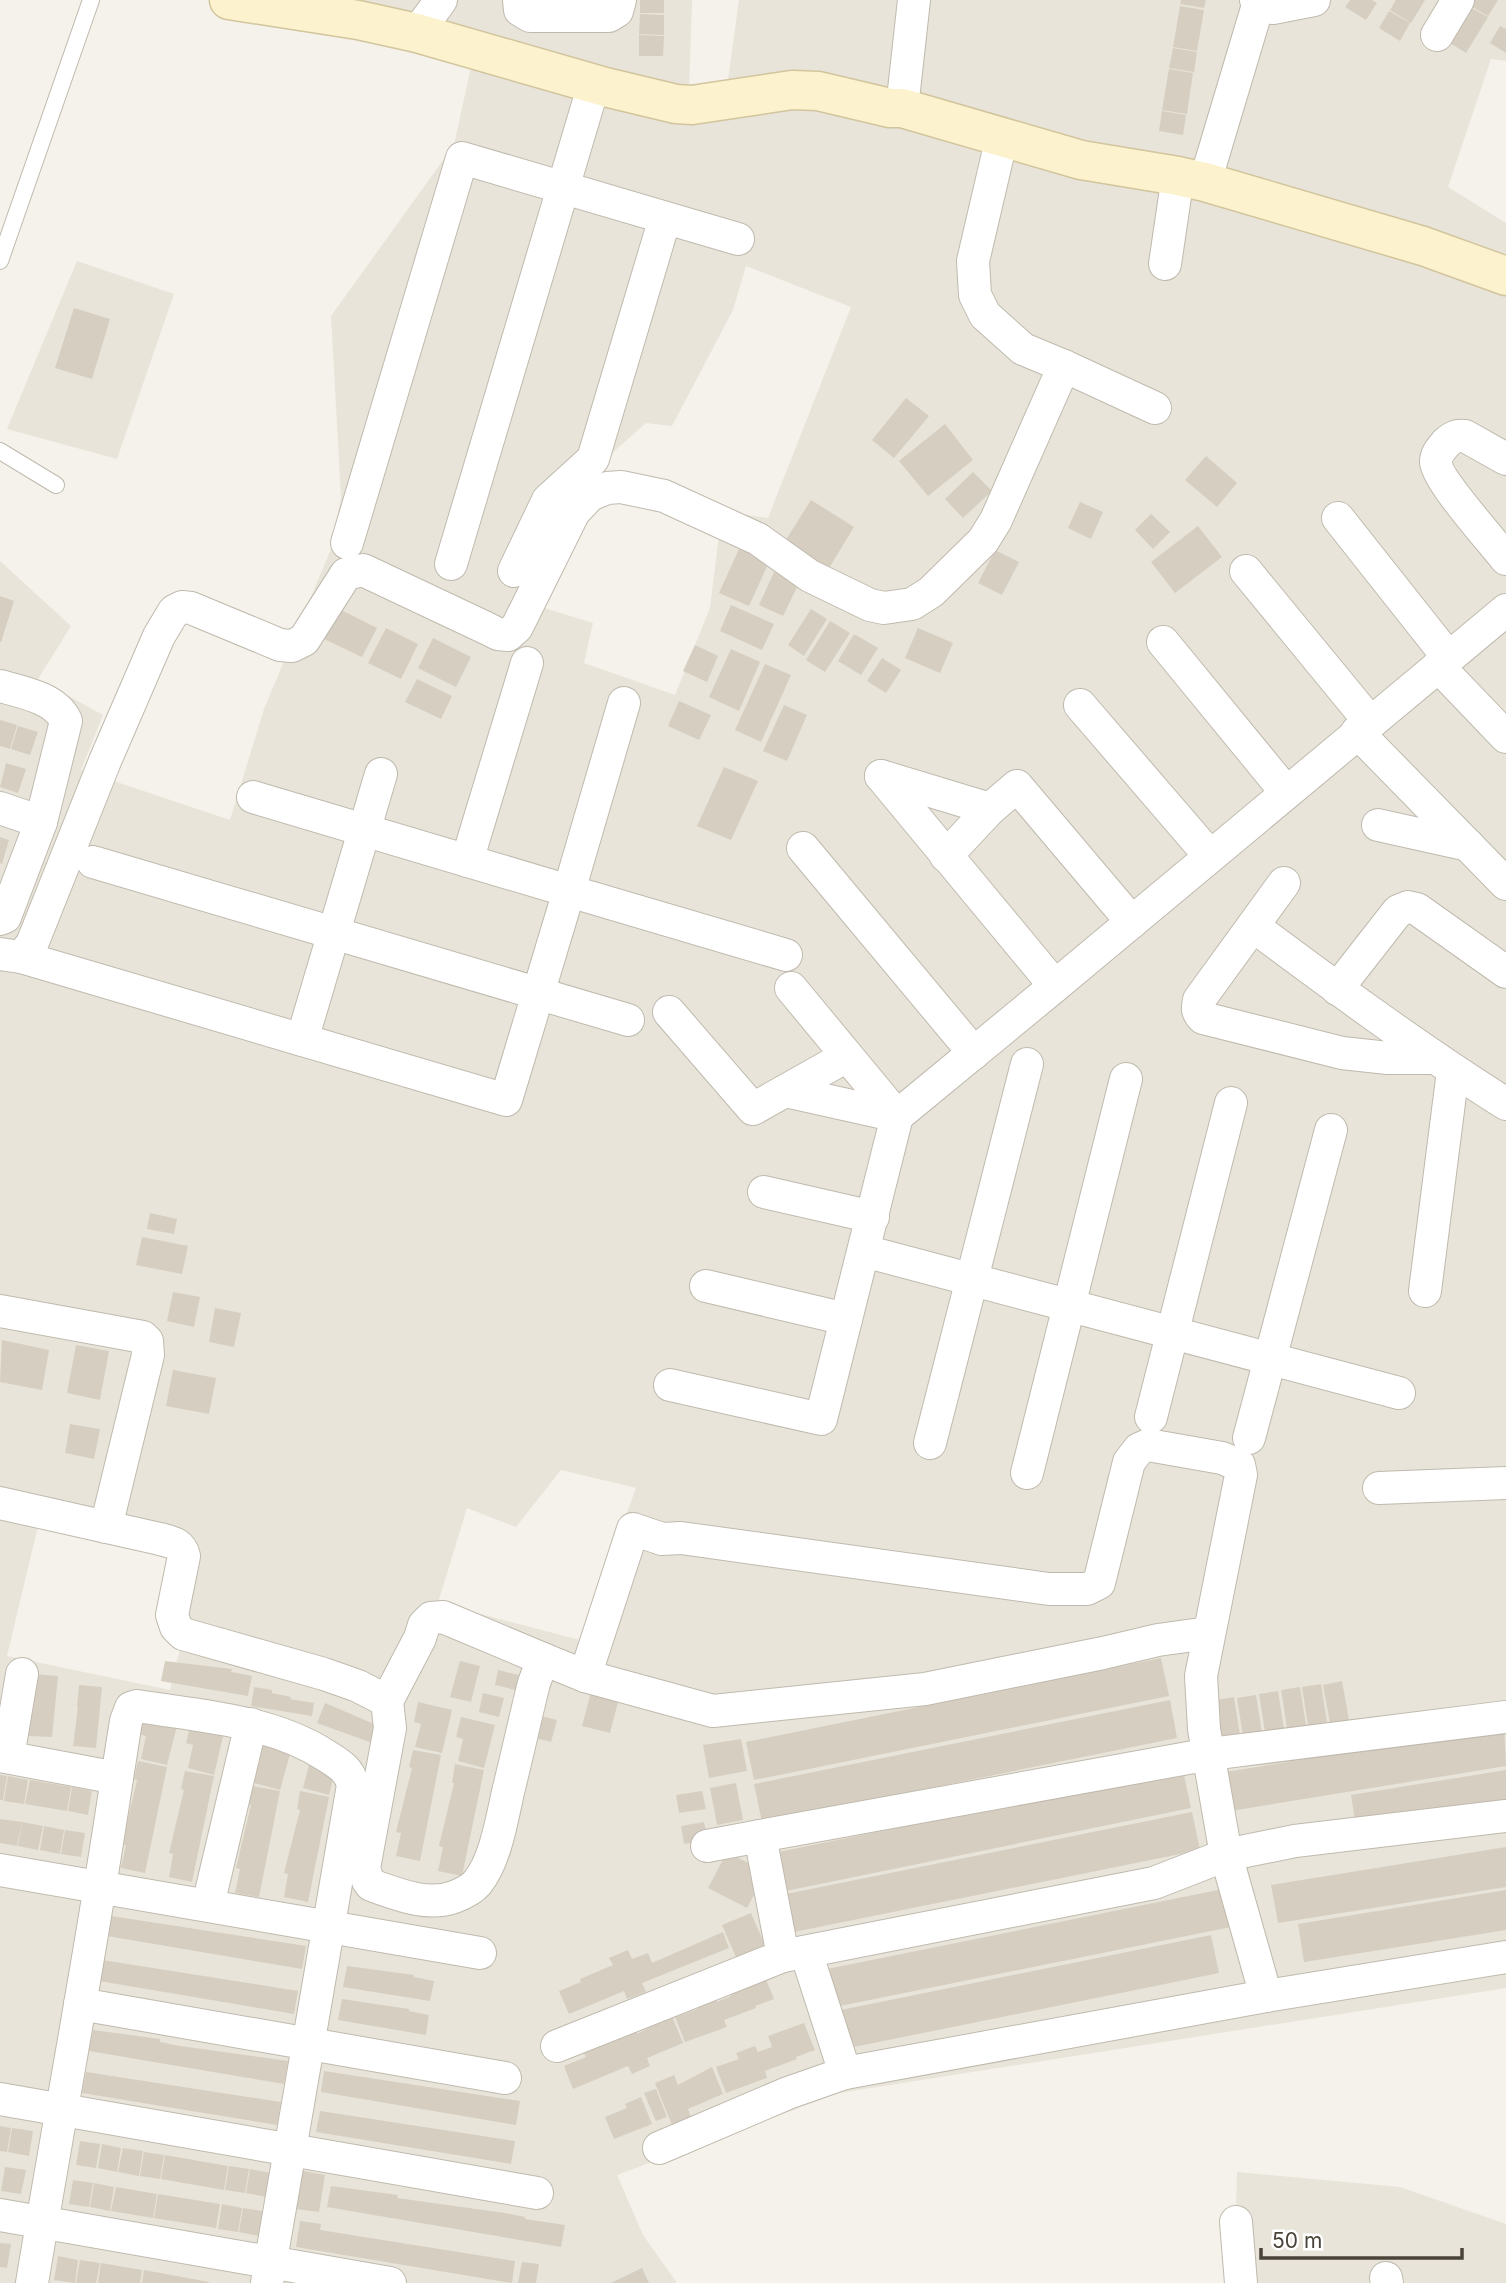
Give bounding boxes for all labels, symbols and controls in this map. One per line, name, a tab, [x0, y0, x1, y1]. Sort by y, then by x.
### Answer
scale bar	[1261, 2216, 1462, 2260]
text: 50 m	[1272, 2228, 1322, 2253]

